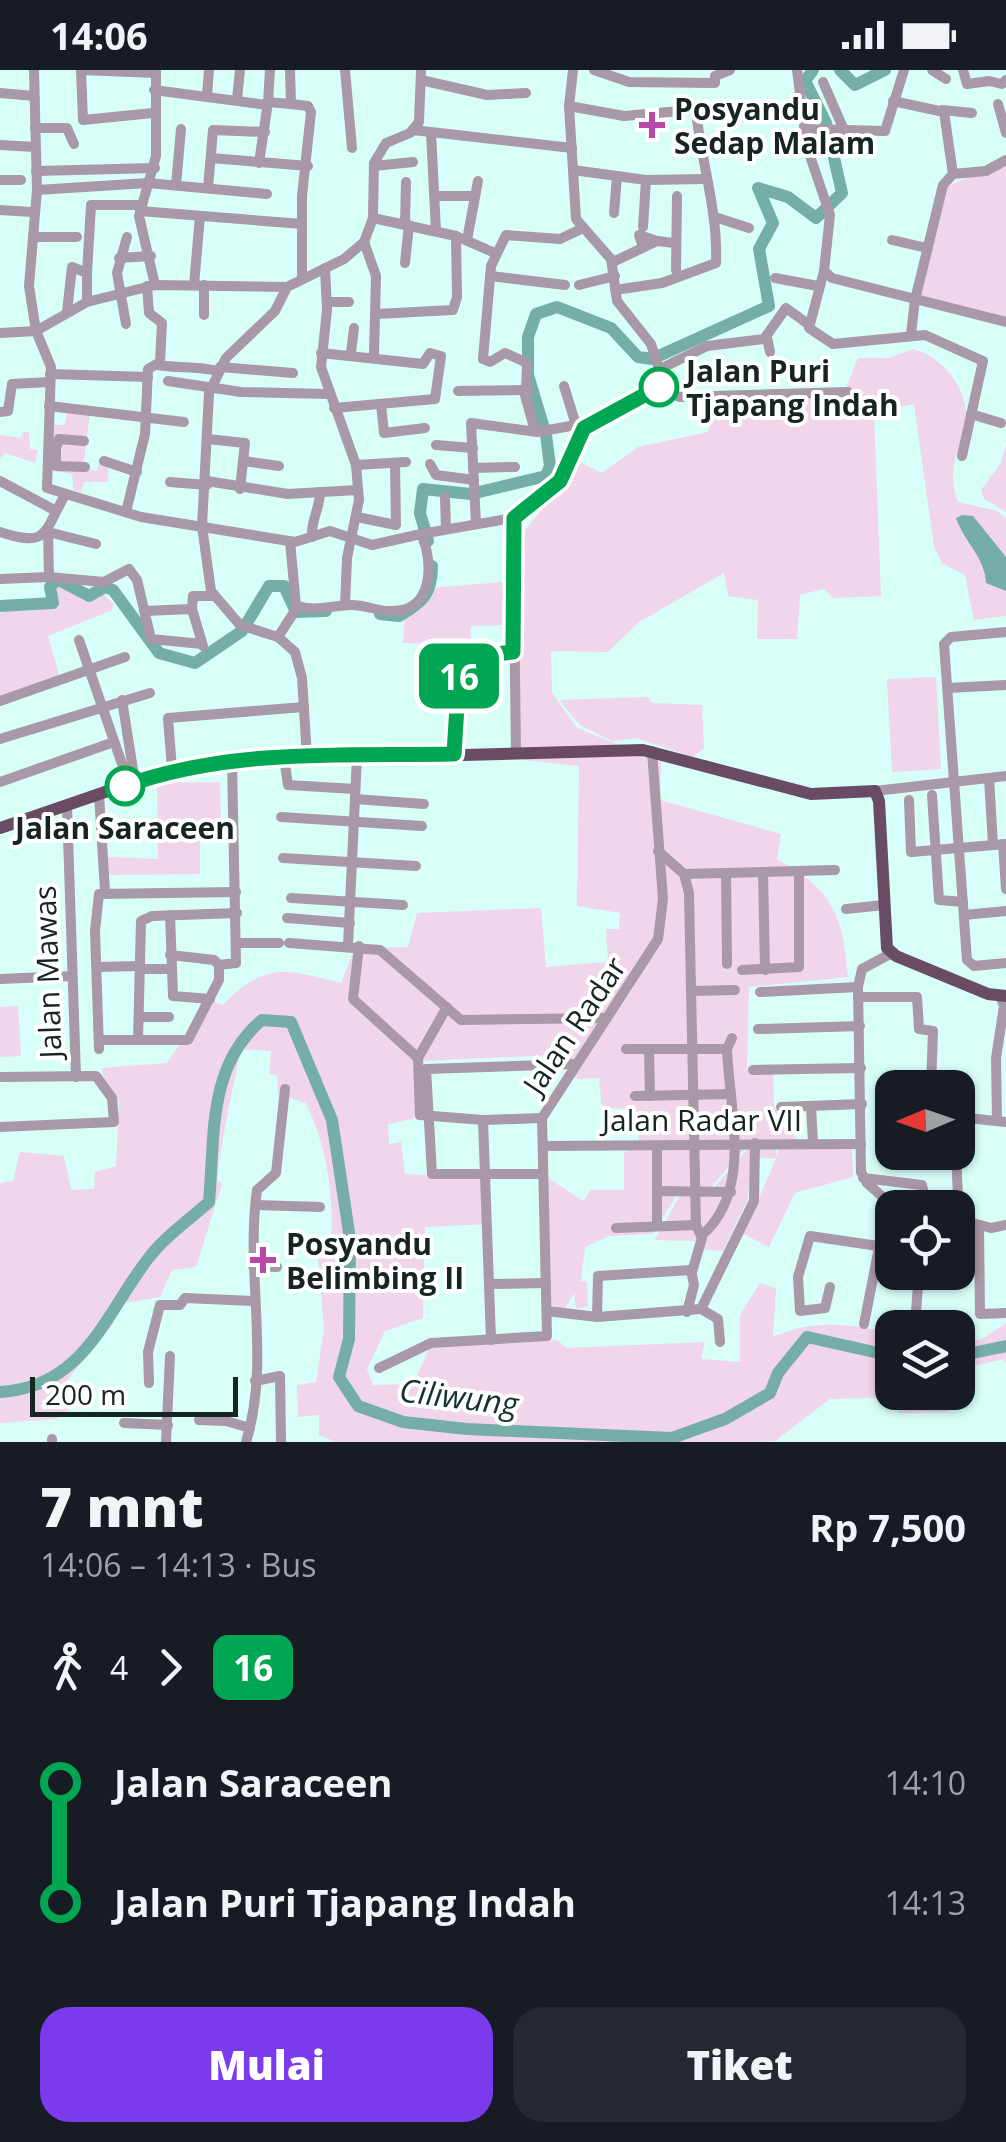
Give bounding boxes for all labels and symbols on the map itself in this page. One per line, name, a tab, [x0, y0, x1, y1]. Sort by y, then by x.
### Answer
place label: Posyandu Sedap Malam	[674, 88, 875, 163]
marker: Posyandu Sedap Malam	[639, 112, 665, 138]
place label: Jalan Puri Tjapang Indah	[683, 350, 899, 425]
marker: Jalan Puri Tjapang Indah	[640, 368, 678, 406]
line badge: 16	[414, 644, 504, 708]
marker: Jalan Saraceen	[106, 767, 144, 805]
place label: Jalan Saraceen	[12, 807, 235, 848]
street label: Jalan Mawas	[23, 885, 71, 1062]
street label: Jalan Radar	[511, 948, 635, 1104]
north arrow	[875, 1070, 975, 1170]
street label: Jalan Radar VII	[599, 1099, 802, 1140]
place label: Posyandu Belimbing II	[286, 1223, 464, 1298]
marker: Posyandu Belimbing II	[250, 1247, 276, 1273]
water label: Ciliwung	[397, 1367, 522, 1425]
scale bar	[30, 1372, 238, 1416]

